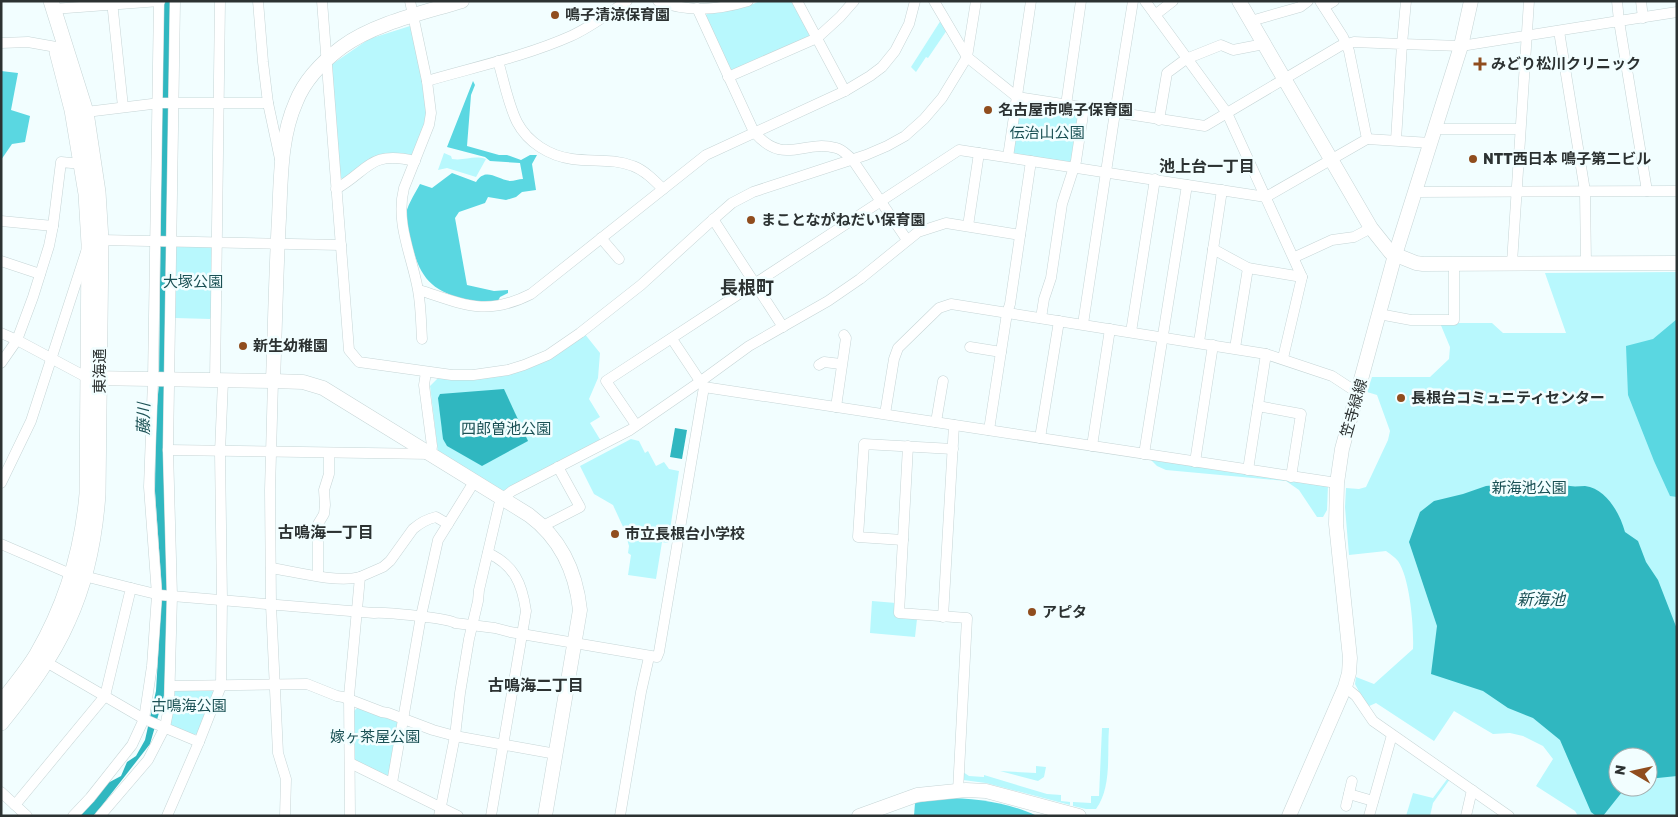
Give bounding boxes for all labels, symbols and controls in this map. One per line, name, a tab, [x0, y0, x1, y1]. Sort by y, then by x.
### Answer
place label: 鳴子清涼保育園	[565, 6, 670, 24]
marker: 鳴子清涼保育園	[549, 9, 561, 21]
place label: みどり松川クリニック	[1491, 55, 1641, 73]
marker: みどり松川クリニック	[1473, 57, 1487, 71]
place label: 名古屋市鳴子保育園	[998, 101, 1133, 119]
marker: 名古屋市鳴子保育園	[982, 104, 994, 116]
park label: 伝治山公園	[1009, 124, 1085, 142]
place label: NTT西日本 鳴子第二ビル	[1483, 150, 1651, 168]
marker: NTT西日本 鳴子第二ビル	[1467, 153, 1479, 165]
district label: 池上台一丁目	[1159, 157, 1255, 176]
place label: まことながねだい保育園	[761, 211, 926, 229]
marker: まことながねだい保育園	[745, 214, 757, 226]
park label: 大塚公園	[163, 273, 223, 291]
district label: 長根町	[720, 277, 774, 299]
place label: 新生幼稚園	[253, 337, 328, 355]
marker: 新生幼稚園	[237, 340, 249, 352]
street label: 東海通	[91, 348, 109, 394]
street label: 笠寺緑線	[1337, 377, 1371, 439]
place label: 長根台コミュニティセンター	[1411, 389, 1605, 407]
marker: 長根台コミュニティセンター	[1395, 392, 1407, 404]
water label: 藤川	[134, 401, 153, 435]
park label: 四郎曽池公園	[461, 420, 551, 438]
park label: 新海池公園	[1491, 479, 1567, 497]
district label: 古鳴海一丁目	[278, 523, 374, 542]
place label: 市立長根台小学校	[625, 525, 745, 543]
marker: 市立長根台小学校	[609, 528, 621, 540]
water label: 新海池	[1517, 590, 1567, 609]
place label: アピタ	[1042, 603, 1087, 621]
marker: アピタ	[1026, 606, 1038, 618]
district label: 古鳴海二丁目	[488, 676, 584, 695]
park label: 古鳴海公園	[151, 697, 227, 715]
park label: 嫁ヶ茶屋公園	[330, 728, 420, 746]
north arrow	[1608, 747, 1658, 797]
text: N	[1611, 764, 1630, 776]

